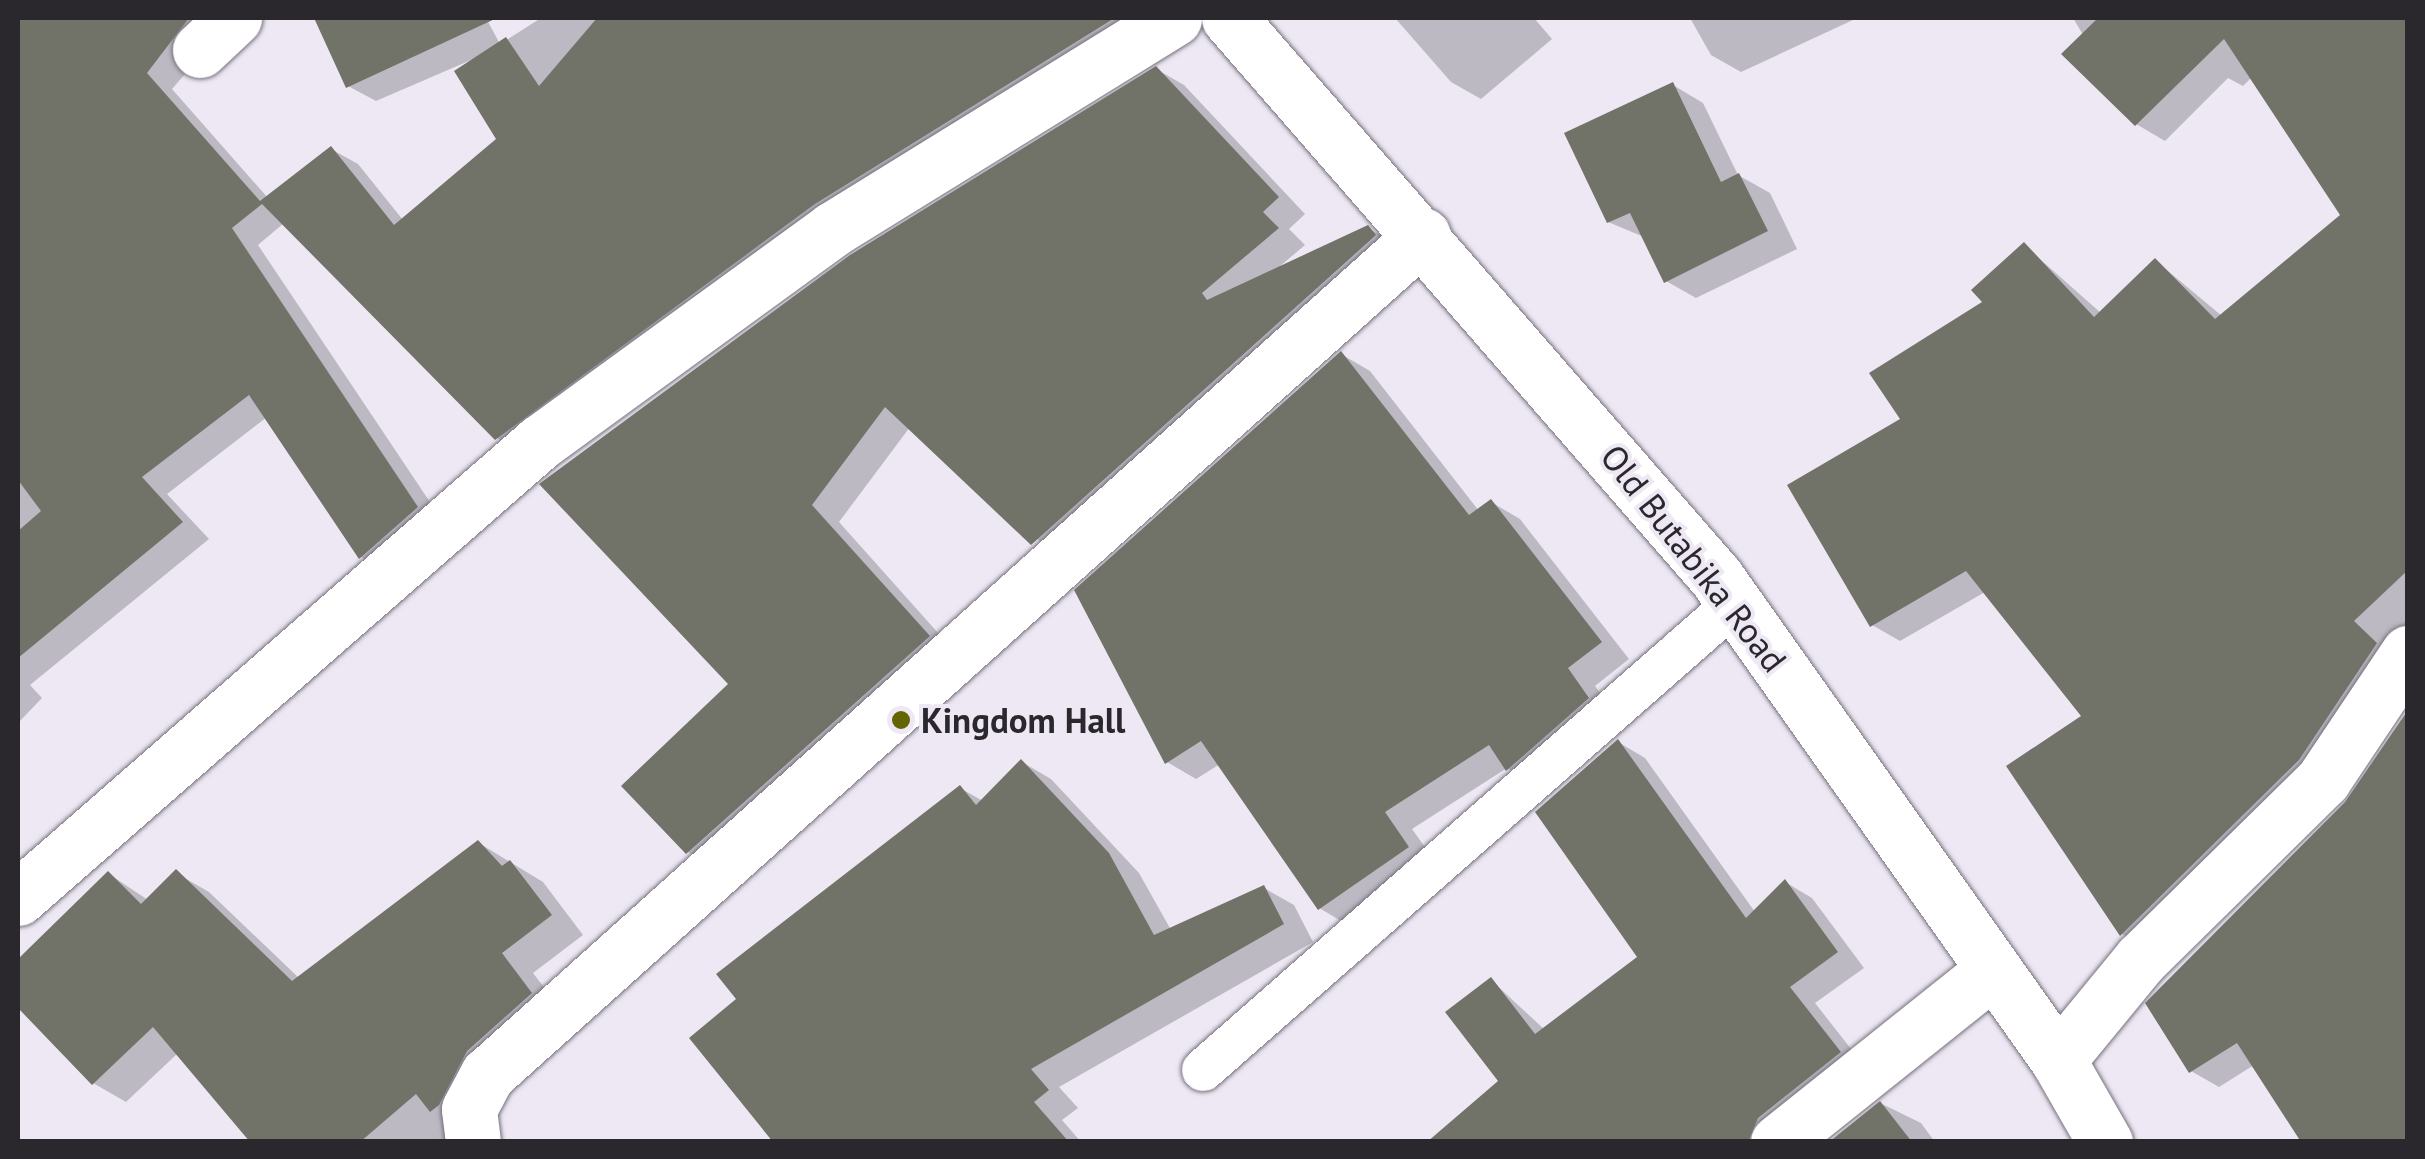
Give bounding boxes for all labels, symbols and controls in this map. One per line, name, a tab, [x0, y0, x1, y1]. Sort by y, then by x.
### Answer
street label: Old Butabika Road	[1592, 436, 1796, 680]
place label: Kingdom Hall	[921, 699, 1125, 741]
marker: Kingdom Hall	[890, 709, 912, 731]

